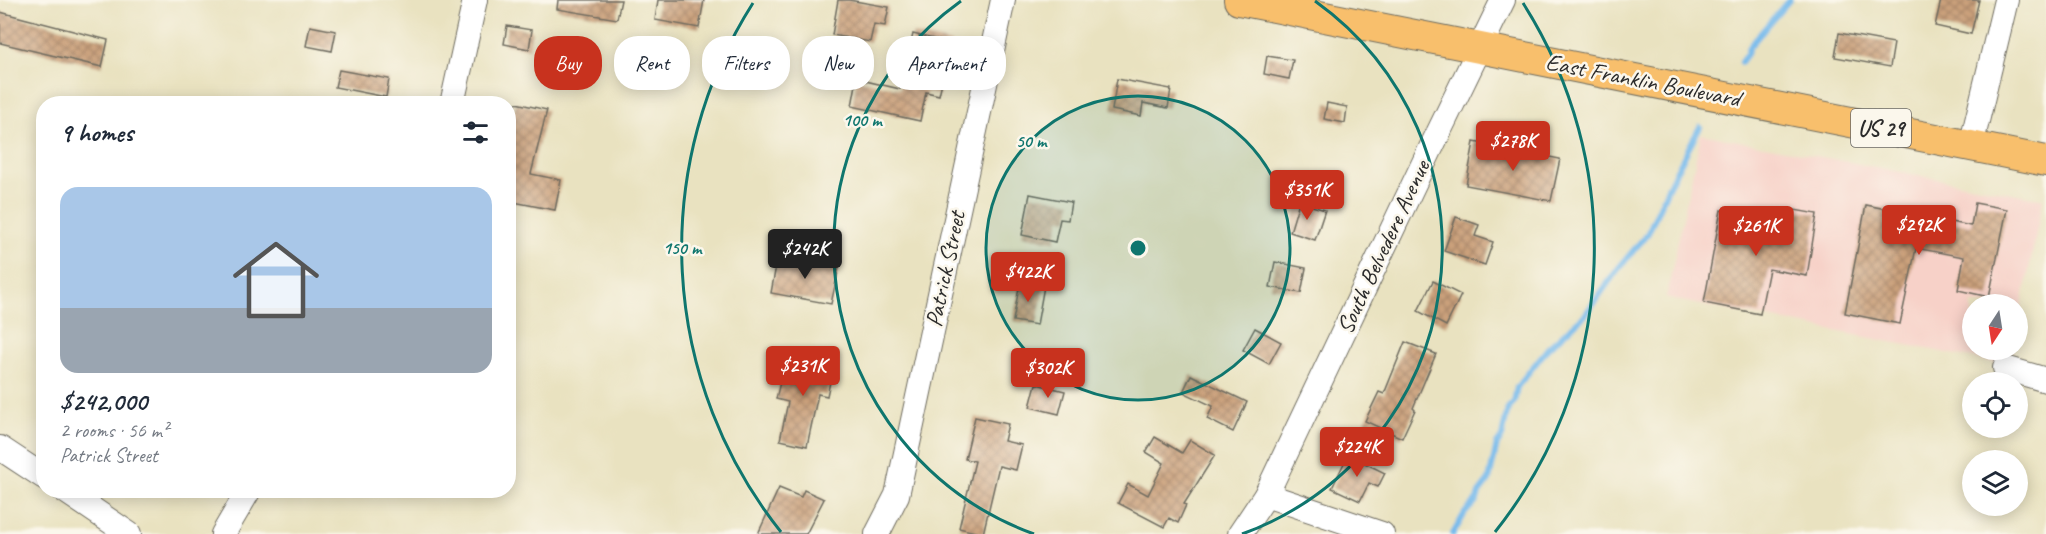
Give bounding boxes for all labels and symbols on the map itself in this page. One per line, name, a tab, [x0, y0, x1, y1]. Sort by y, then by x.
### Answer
street label: East Franklin Boulevard	[1543, 46, 1746, 114]
text: 100 m	[843, 109, 883, 131]
road number: US 29	[1851, 109, 1911, 147]
pin: $278K	[1471, 121, 1555, 172]
text: 50 m	[1016, 130, 1048, 152]
street label: South Belvedere Avenue	[1330, 154, 1437, 339]
pin: $351K	[1265, 170, 1349, 221]
pin: $292K	[1877, 205, 1961, 256]
pin: $261K	[1714, 206, 1798, 257]
street label: Patrick Street	[918, 207, 972, 329]
pin: $242K	[763, 229, 847, 280]
text: 150 m	[663, 237, 703, 259]
centre of rings	[1128, 238, 1148, 258]
pin: $422K	[986, 252, 1070, 303]
north arrow	[1962, 294, 2028, 360]
pin: $231K	[761, 346, 845, 397]
pin: $302K	[1006, 348, 1090, 399]
pin: $224K	[1315, 427, 1399, 478]

